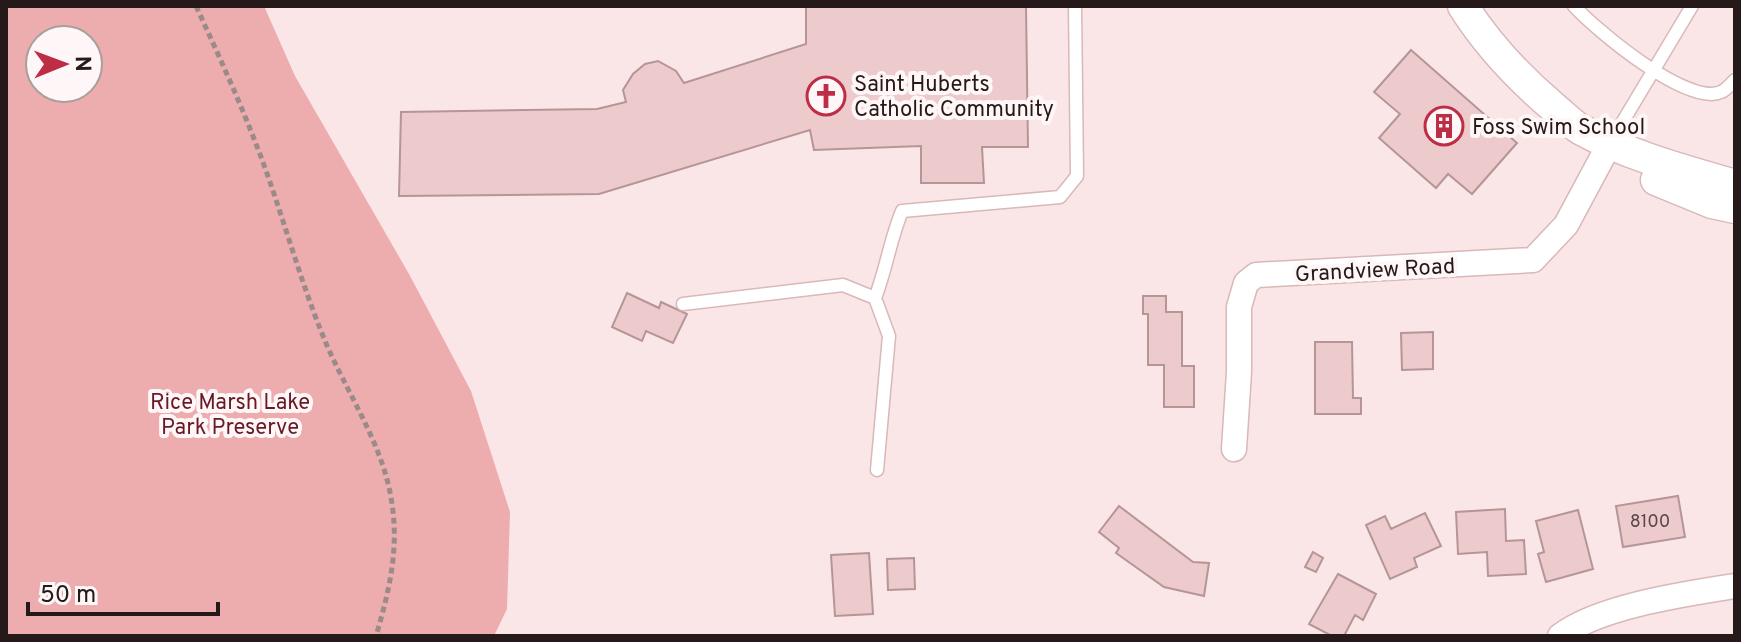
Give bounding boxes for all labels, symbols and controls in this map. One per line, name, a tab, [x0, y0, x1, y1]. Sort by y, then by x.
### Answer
north arrow	[24, 24, 104, 104]
text: N	[68, 56, 95, 72]
place label: Saint Huberts Catholic Community	[854, 72, 1054, 124]
church icon: Saint Huberts Catholic Community	[805, 75, 847, 117]
building icon: Foss Swim School	[1423, 105, 1465, 147]
place label: Foss Swim School	[1472, 115, 1645, 142]
street label: Grandview Road	[1294, 254, 1456, 289]
park label: Rice Marsh Lake Park Preserve	[150, 390, 310, 442]
house number: 8100	[1630, 511, 1670, 534]
scale bar	[28, 566, 218, 616]
text: 50 m	[40, 581, 96, 611]

